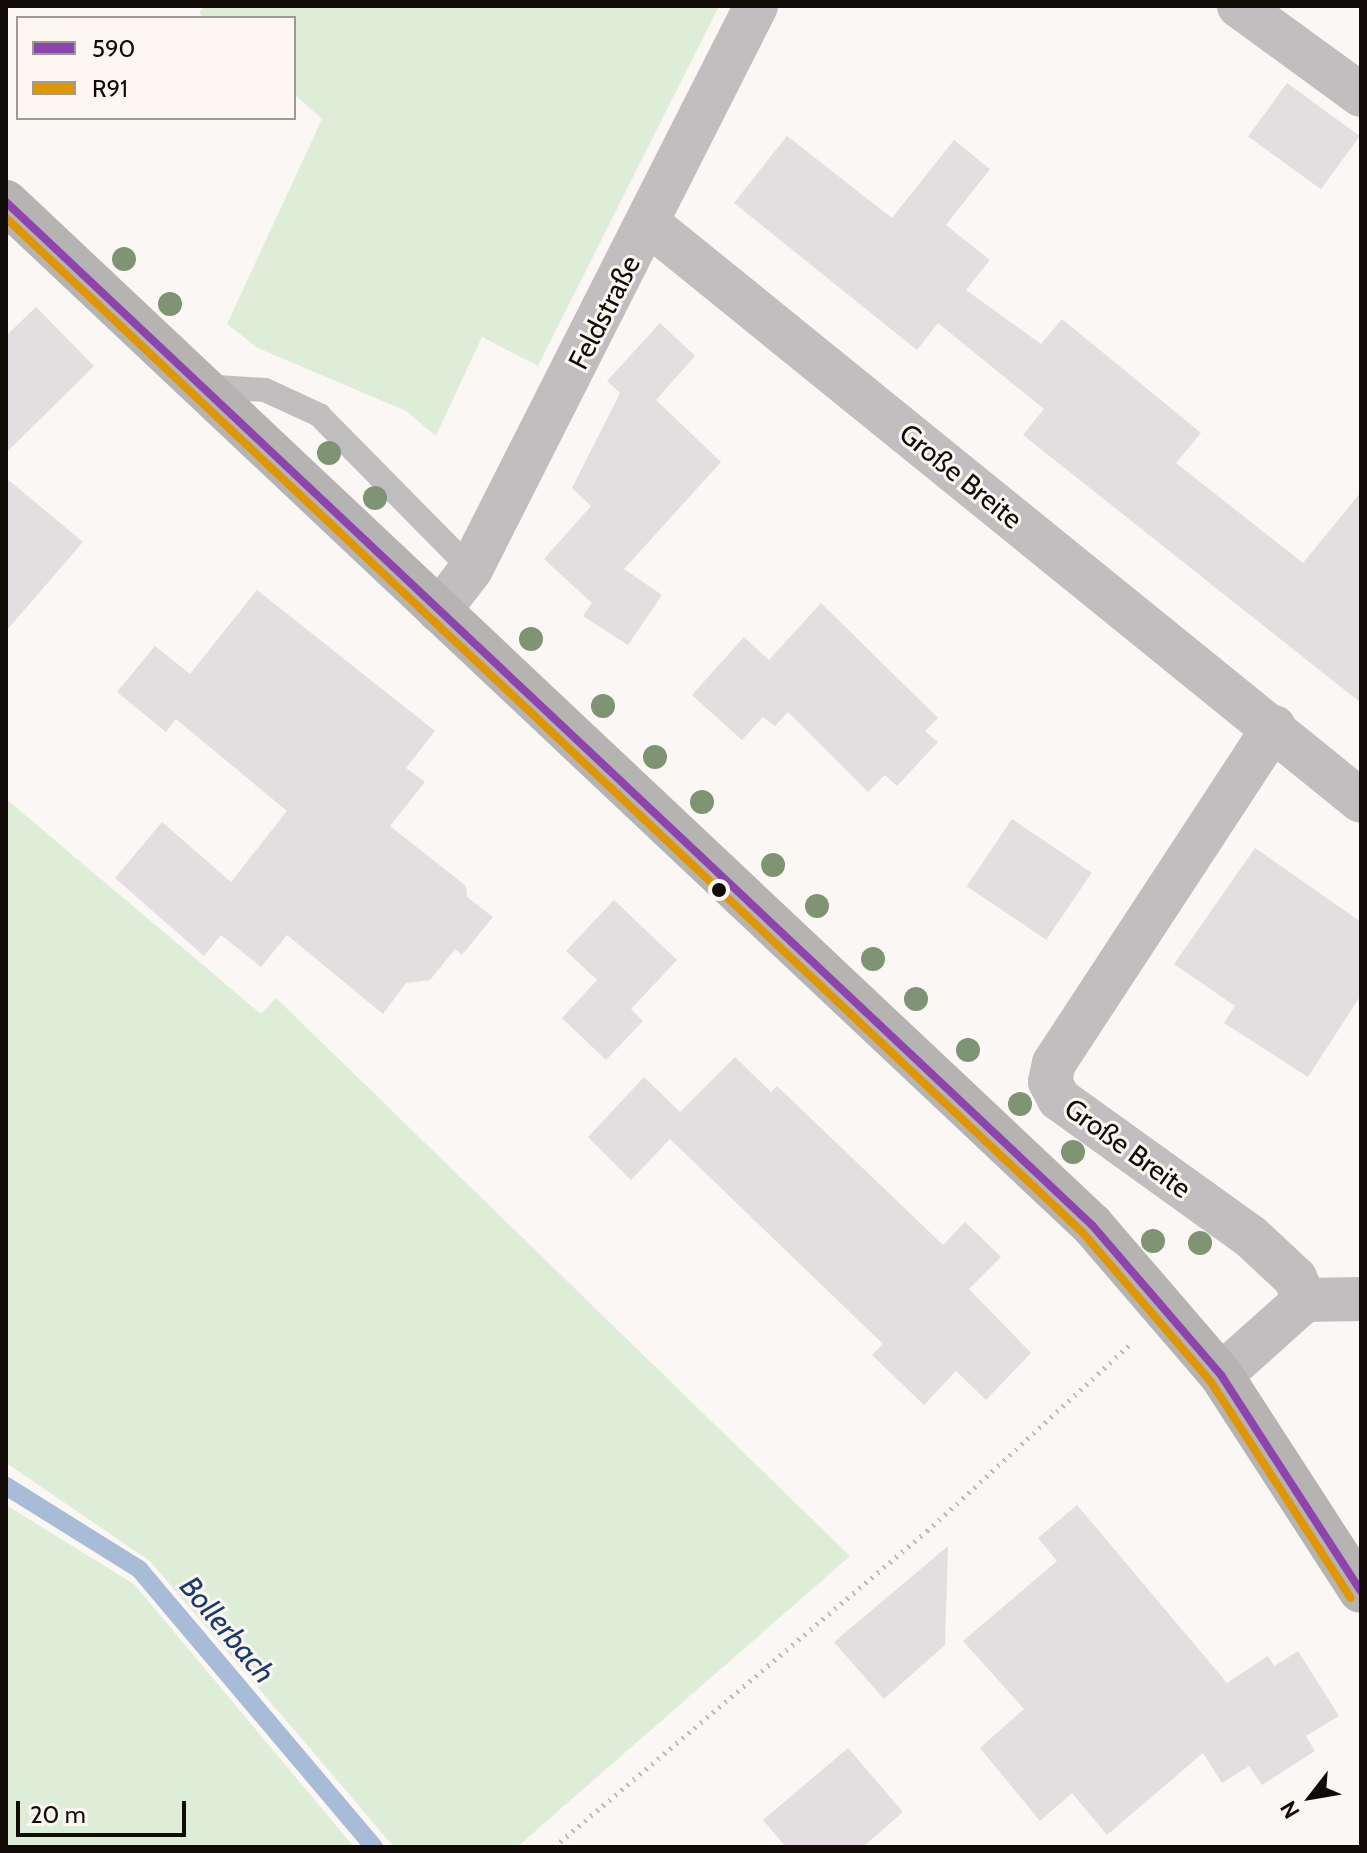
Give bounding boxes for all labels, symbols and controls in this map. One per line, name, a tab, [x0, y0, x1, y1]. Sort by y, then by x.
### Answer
legend	[16, 16, 296, 120]
text: 590	[92, 34, 135, 63]
text: R91	[92, 74, 128, 103]
street label: Feldstraße	[561, 249, 647, 375]
street label: Große Breite	[893, 416, 1029, 536]
unlabelled marker	[711, 882, 727, 898]
street label: Große Breite	[1058, 1091, 1198, 1205]
water label: Bollerbach	[172, 1569, 282, 1691]
north arrow	[1271, 1757, 1351, 1837]
scale bar	[20, 1785, 190, 1835]
text: N	[1274, 1796, 1306, 1823]
text: 20 m	[30, 1800, 86, 1829]

